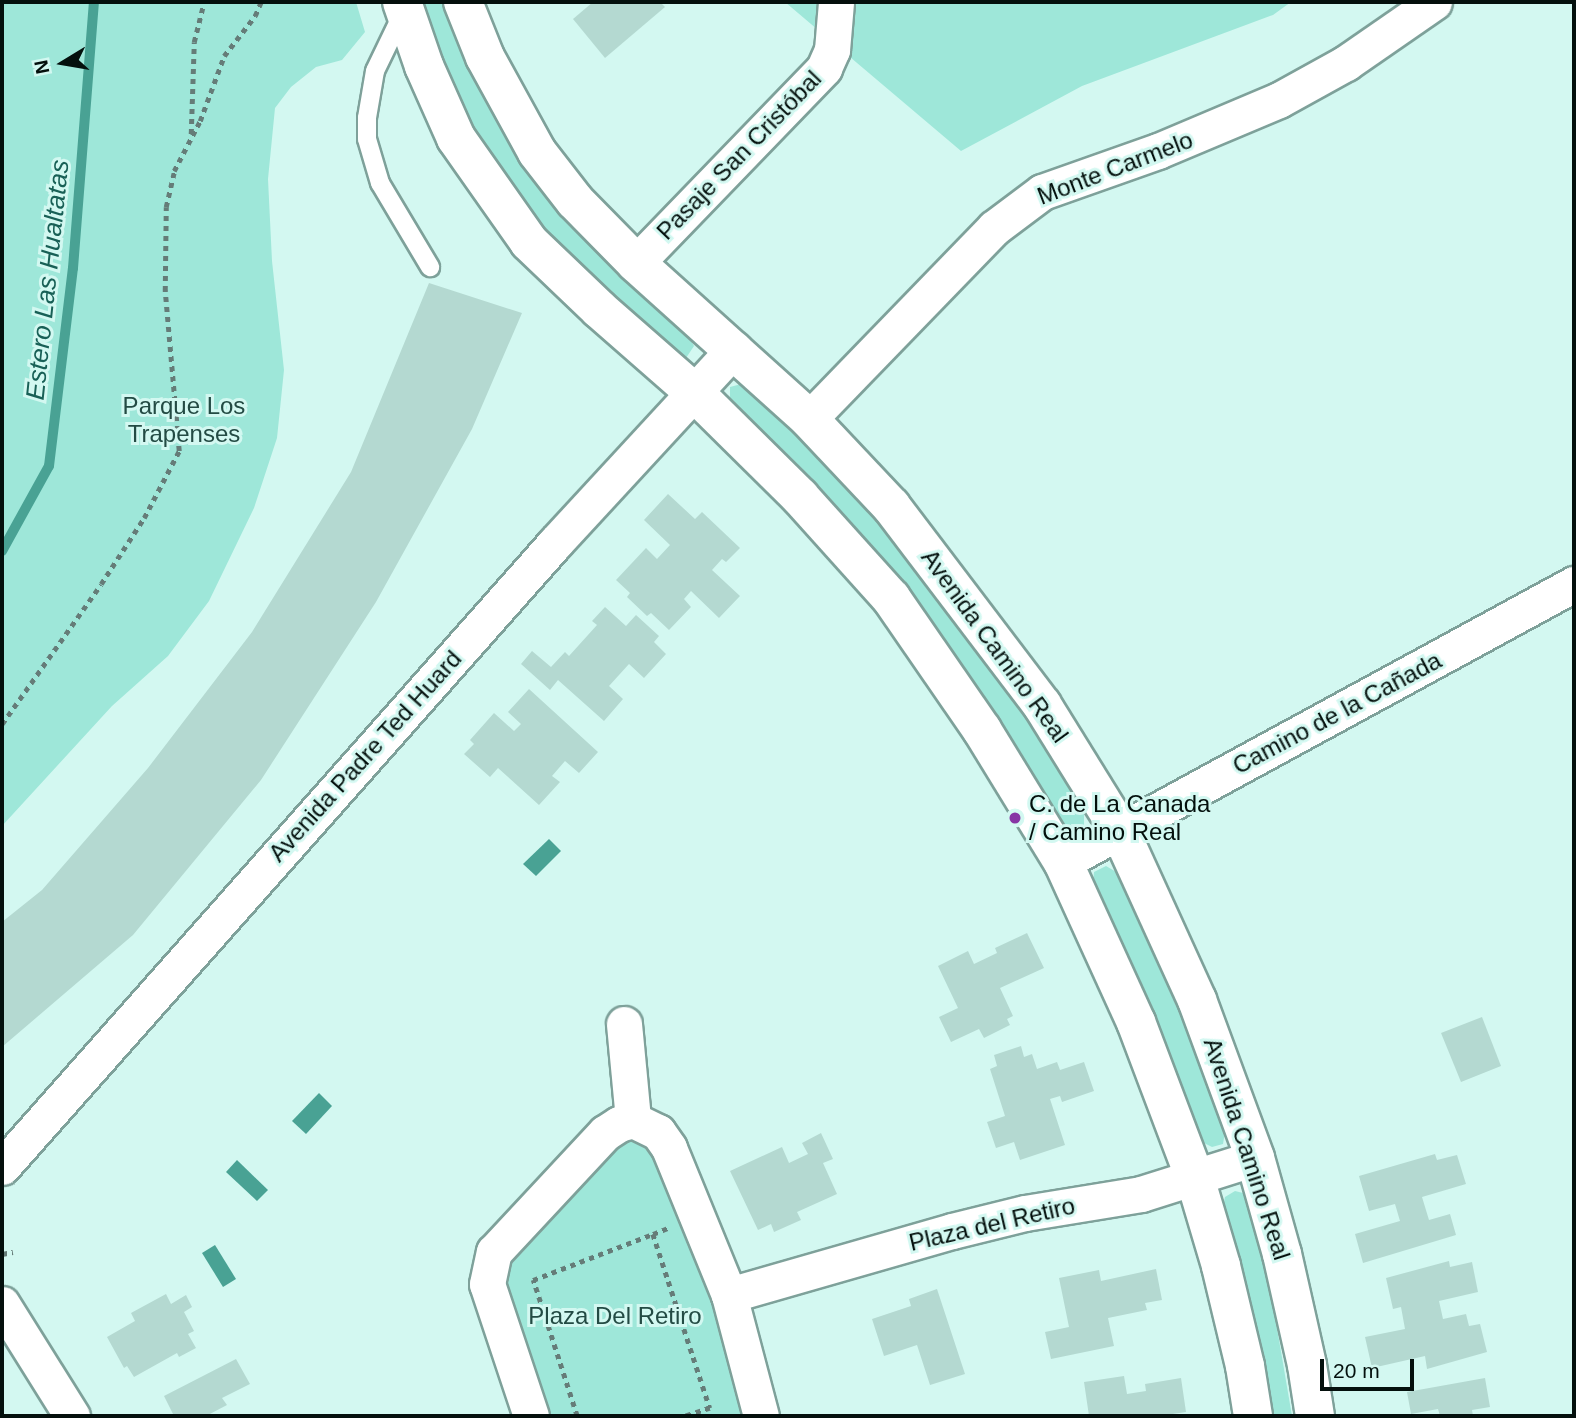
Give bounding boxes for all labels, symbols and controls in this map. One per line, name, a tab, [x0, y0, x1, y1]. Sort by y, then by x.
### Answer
north arrow	[28, 28, 98, 98]
text: N	[30, 58, 54, 76]
street label: Pasaje San Cristóbal	[651, 64, 827, 246]
street label: Monte Carmelo	[1033, 125, 1197, 211]
water label: Estero Las Hualtatas	[20, 158, 76, 402]
park label: Parque Los Trapenses	[123, 392, 245, 448]
street label: Avenida Camino Real	[915, 544, 1075, 748]
street label: Avenida Padre Ted Huard	[262, 644, 468, 868]
street label: Camino de la Cañada	[1228, 646, 1446, 780]
place label: C. de La Canada / Camino Real	[1029, 790, 1210, 846]
marker: C. de La Canada / Camino Real	[1007, 810, 1023, 826]
street label: Avenida Camino Real	[1198, 1034, 1296, 1264]
street label: Plaza del Retiro	[906, 1191, 1078, 1257]
park label: Plaza Del Retiro	[528, 1302, 702, 1330]
scale bar	[1324, 1344, 1418, 1388]
text: 20 m	[1333, 1359, 1380, 1382]

